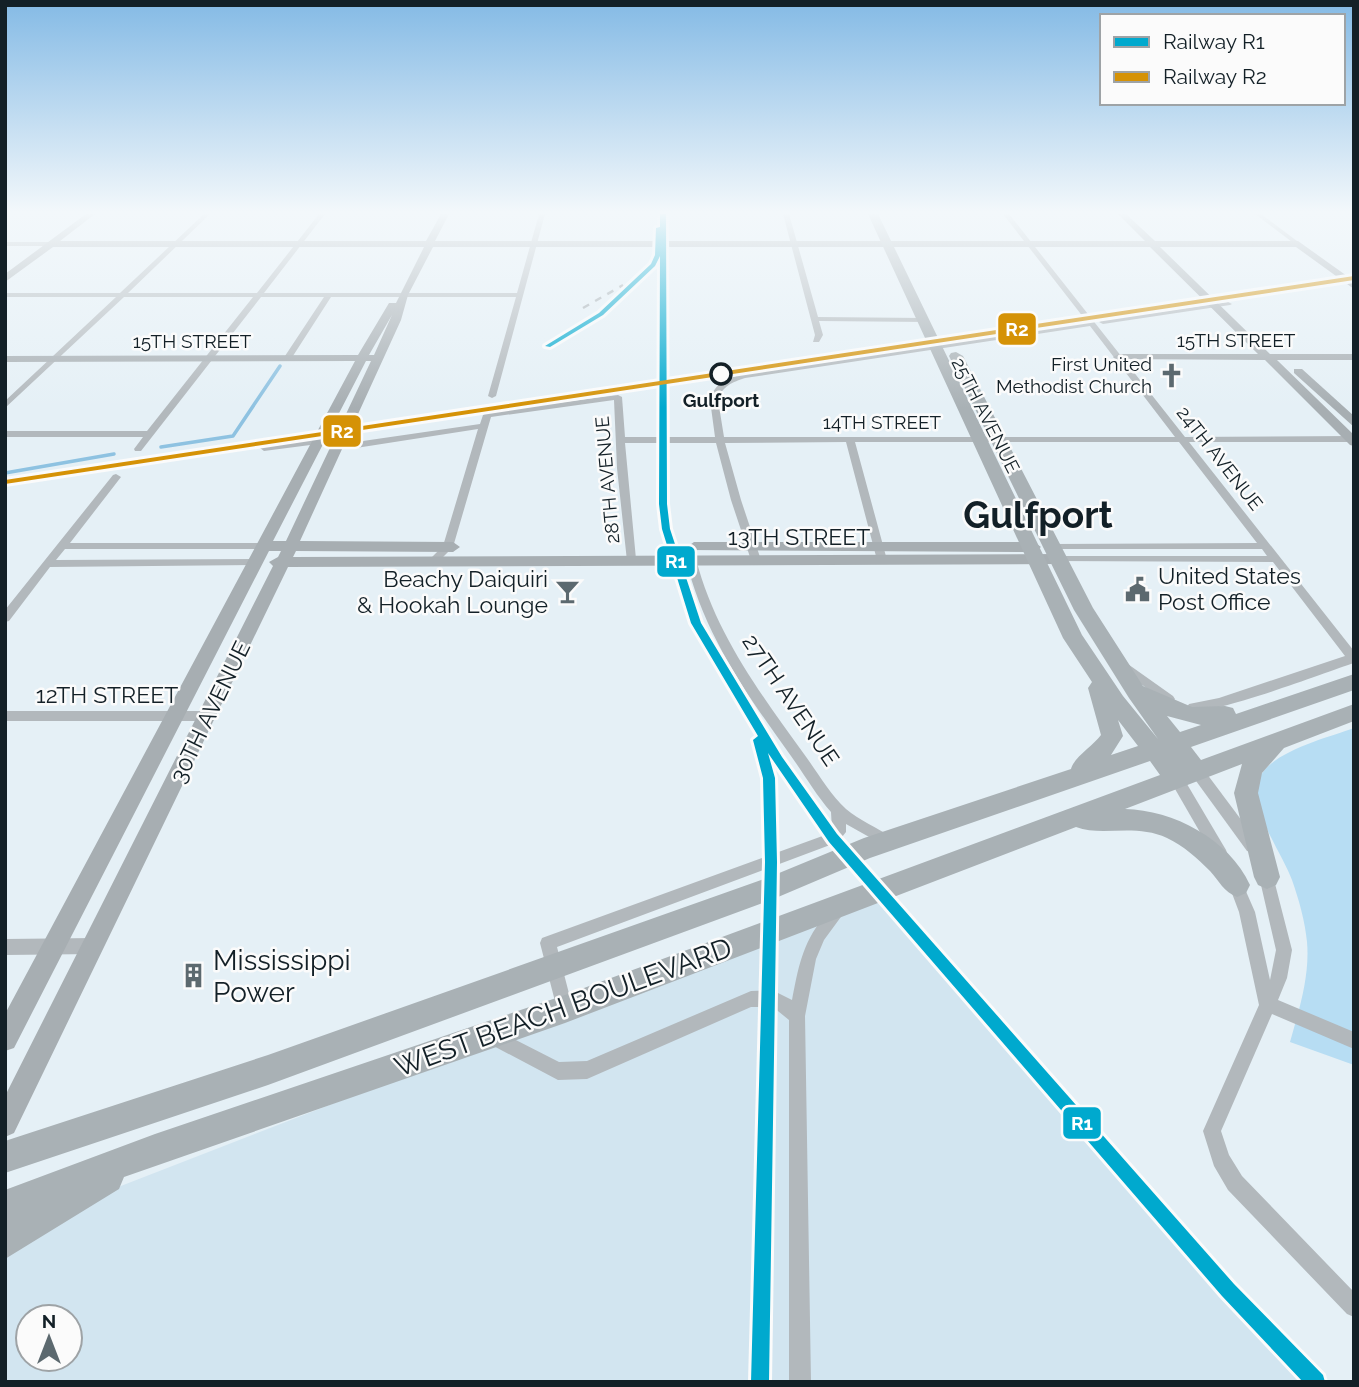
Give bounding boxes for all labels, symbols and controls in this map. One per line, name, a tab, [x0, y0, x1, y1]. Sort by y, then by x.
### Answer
legend	[1100, 14, 1345, 105]
text: Railway R1	[1163, 29, 1265, 54]
text: Railway R2	[1163, 64, 1267, 89]
line badge: R2	[997, 312, 1037, 346]
text: R2	[1005, 318, 1029, 340]
street label: 15TH STREET	[1177, 329, 1296, 351]
street label: 15TH STREET	[133, 330, 252, 352]
place label: First United Methodist Church	[996, 353, 1152, 397]
street label: 25TH AVENUE	[948, 354, 1024, 476]
church icon: First United Methodist Church	[1158, 361, 1186, 389]
marker: Gulfport	[710, 363, 732, 385]
place label: Gulfport	[683, 389, 760, 411]
street label: 24TH AVENUE	[1173, 402, 1267, 514]
street label: 14TH STREET	[823, 411, 942, 433]
line badge: R2	[322, 414, 362, 448]
street label: 28TH AVENUE	[590, 415, 624, 545]
text: R2	[330, 420, 354, 442]
district label: Gulfport	[963, 493, 1113, 537]
street label: 13TH STREET	[728, 523, 870, 550]
line badge: R1	[656, 545, 696, 578]
text: R1	[665, 550, 687, 572]
place label: United States Post Office	[1158, 562, 1301, 615]
place label: Beachy Daiquiri & Hookah Lounge	[357, 565, 548, 618]
public building icon: United States Post Office	[1124, 575, 1152, 603]
bar icon: Beachy Daiquiri & Hookah Lounge	[554, 578, 582, 606]
street label: 27TH AVENUE	[737, 629, 845, 771]
street label: 30TH AVENUE	[164, 637, 255, 787]
street label: 12TH STREET	[36, 681, 178, 708]
street label: WEST BEACH BOULEVARD	[390, 931, 736, 1084]
place label: Mississippi Power	[213, 944, 351, 1009]
building icon: Mississippi Power	[179, 962, 207, 990]
line badge: R1	[1062, 1106, 1102, 1140]
text: R1	[1071, 1112, 1093, 1134]
north arrow	[14, 1303, 84, 1373]
text: N	[42, 1310, 56, 1332]

